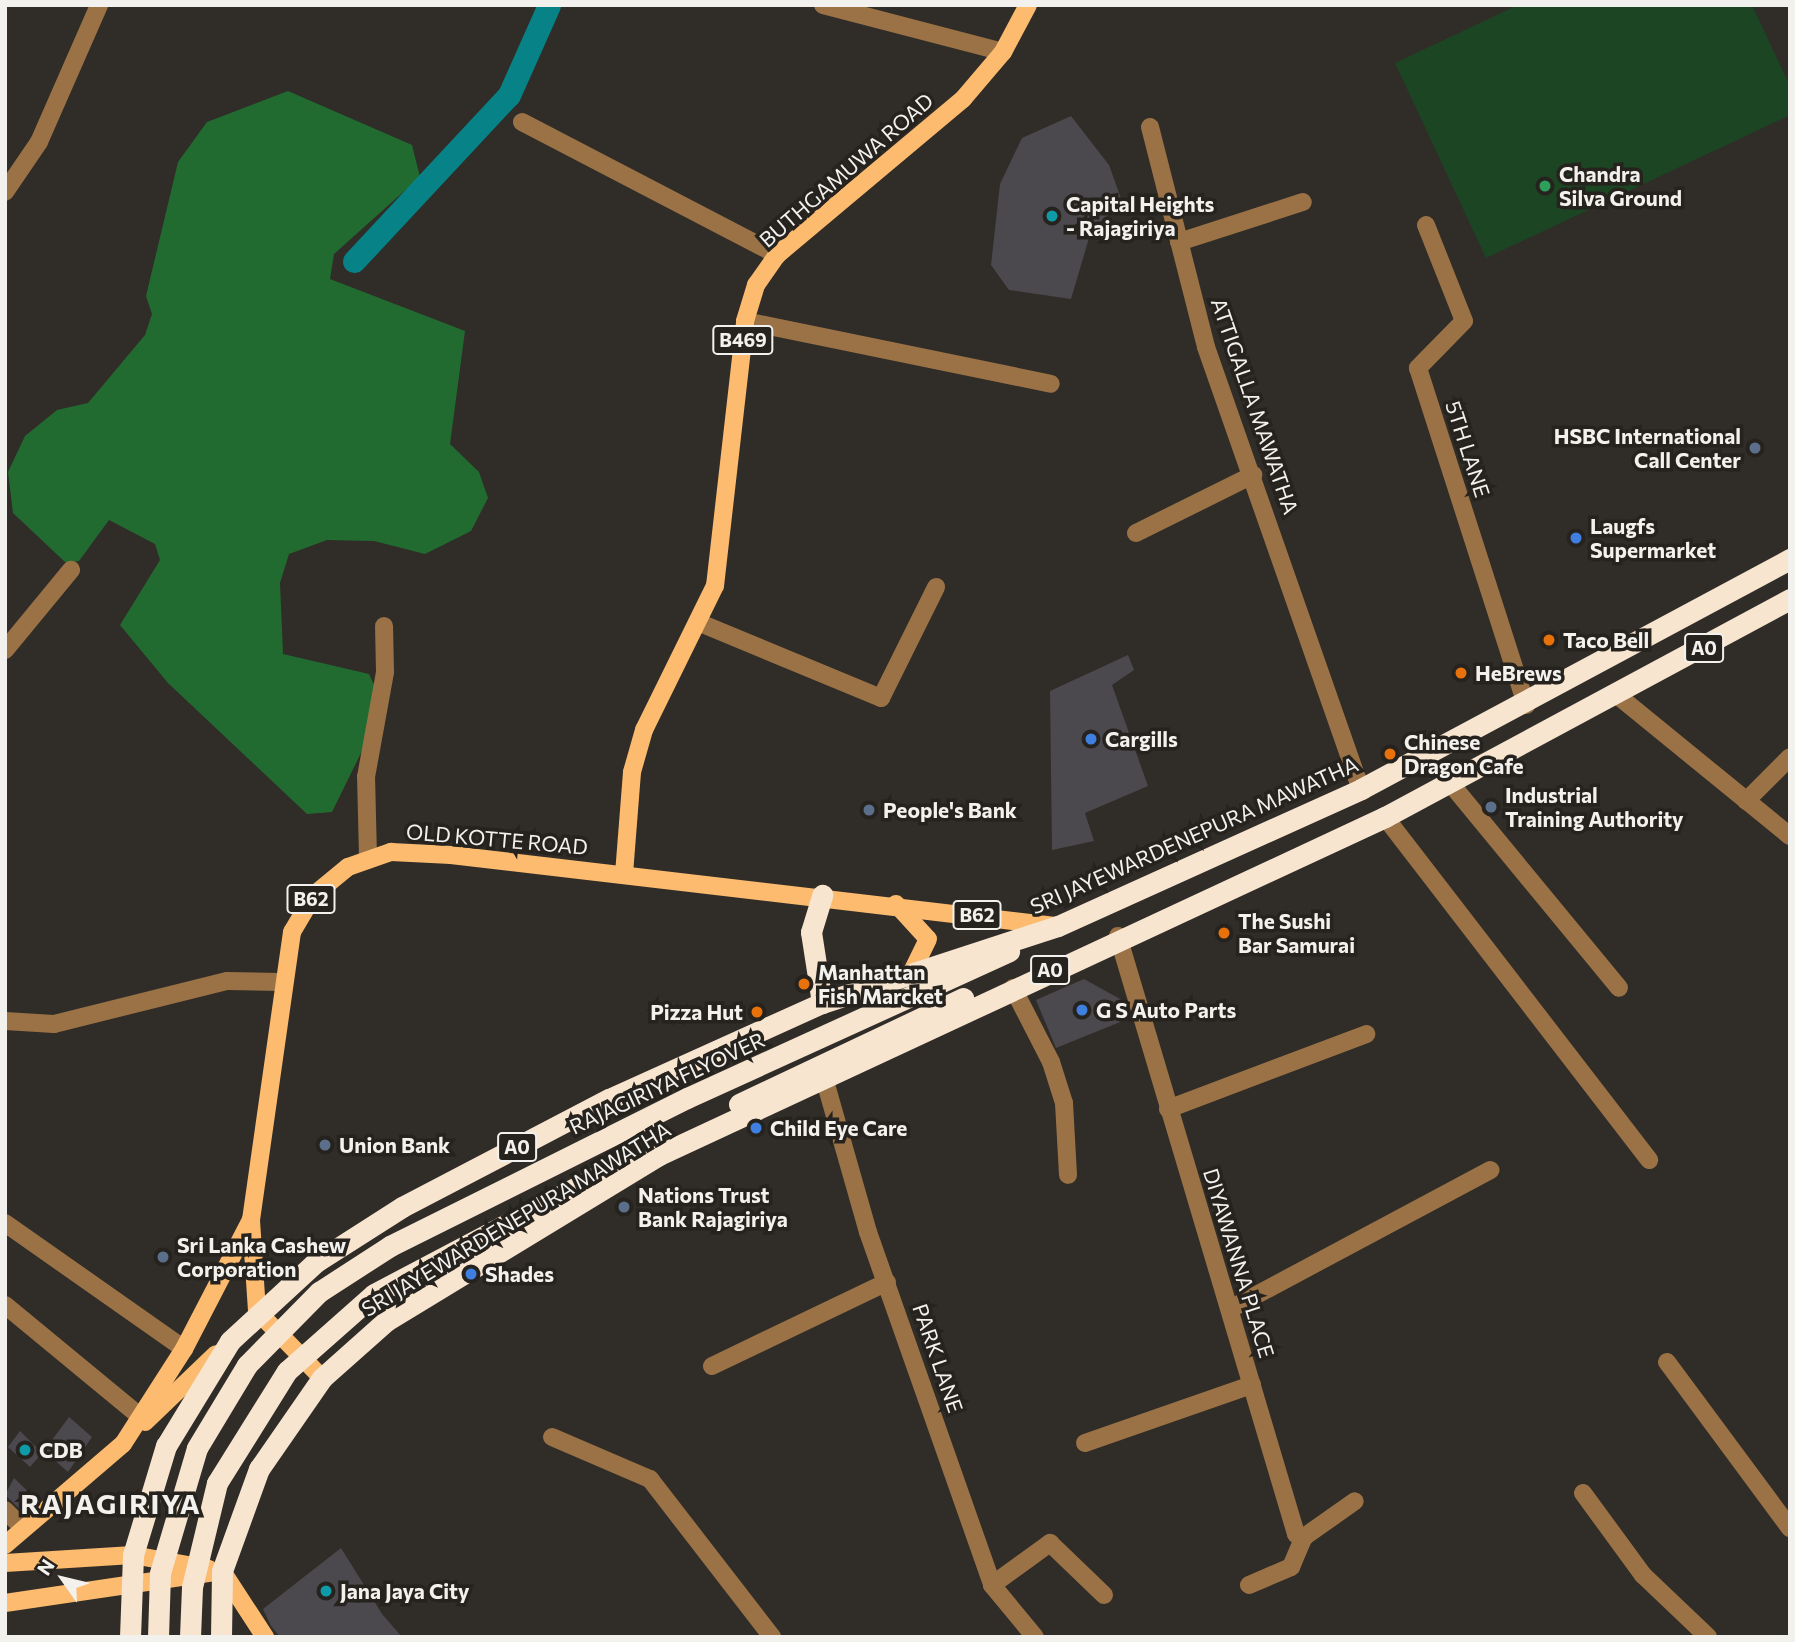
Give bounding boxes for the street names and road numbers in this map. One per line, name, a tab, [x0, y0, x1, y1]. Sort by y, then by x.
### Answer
street label: BUTHGAMUWA ROAD	[754, 88, 938, 252]
street label: ATTIGALLA MAWATHA	[1206, 294, 1304, 518]
road number: B469	[712, 324, 774, 356]
street label: 5TH LANE	[1441, 398, 1495, 500]
road number: A0	[1683, 632, 1725, 664]
street label: SRI JAYEWARDENEPURA MAWATHA	[1026, 751, 1362, 919]
street label: OLD KOTTE ROAD	[405, 819, 589, 859]
road number: B62	[286, 884, 336, 914]
road number: B62	[953, 900, 1002, 931]
road number: A0	[1029, 954, 1071, 986]
street label: RAJAGIRIYA FLYOVER	[565, 1027, 769, 1139]
street label: SRI JAYEWARDENEPURA MAWATHA	[357, 1116, 675, 1322]
road number: A0	[496, 1132, 538, 1162]
street label: DIYAWANNA PLACE	[1198, 1165, 1280, 1361]
street label: PARK LANE	[908, 1300, 968, 1416]

